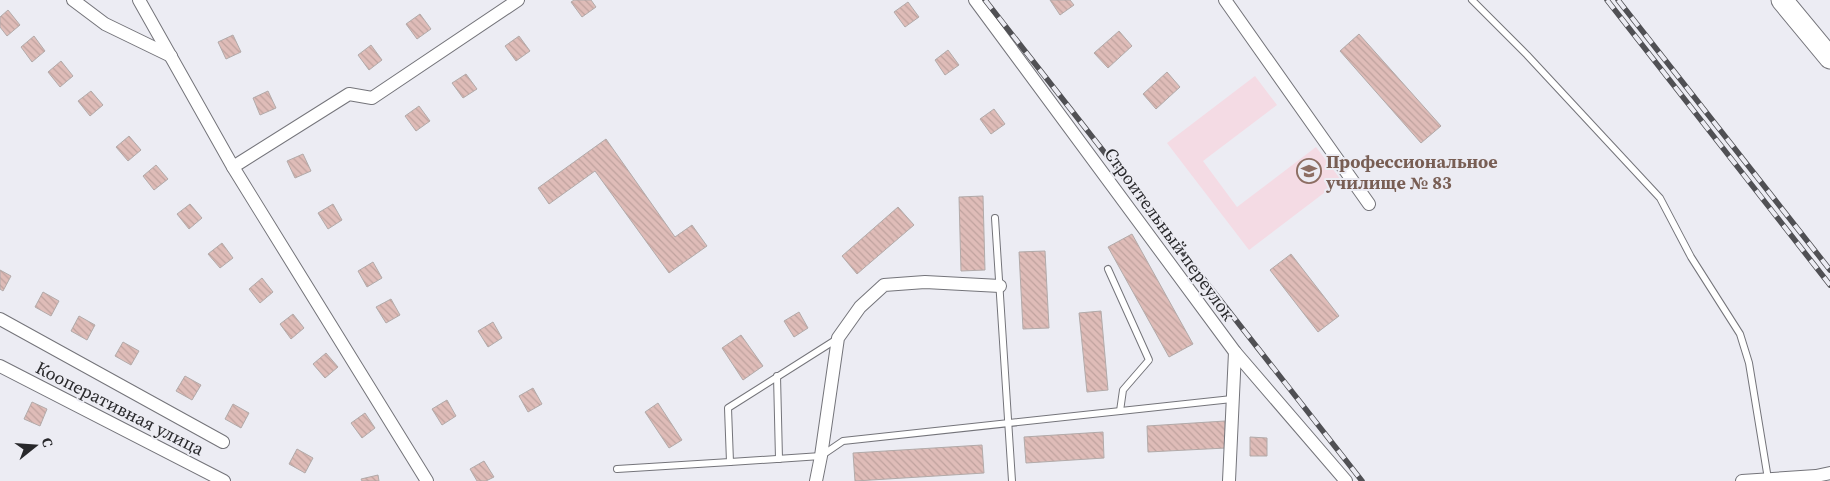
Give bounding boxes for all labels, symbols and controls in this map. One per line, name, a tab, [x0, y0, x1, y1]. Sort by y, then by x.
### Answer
street label: Строительный переулок	[1099, 142, 1241, 326]
place label: Профессиональное училище № 83	[1325, 149, 1498, 195]
school or university icon: Профессиональное училище № 83	[1296, 158, 1322, 184]
street label: Кооперативная улица	[32, 355, 209, 462]
north arrow	[10, 421, 60, 471]
text: С	[37, 435, 58, 450]

